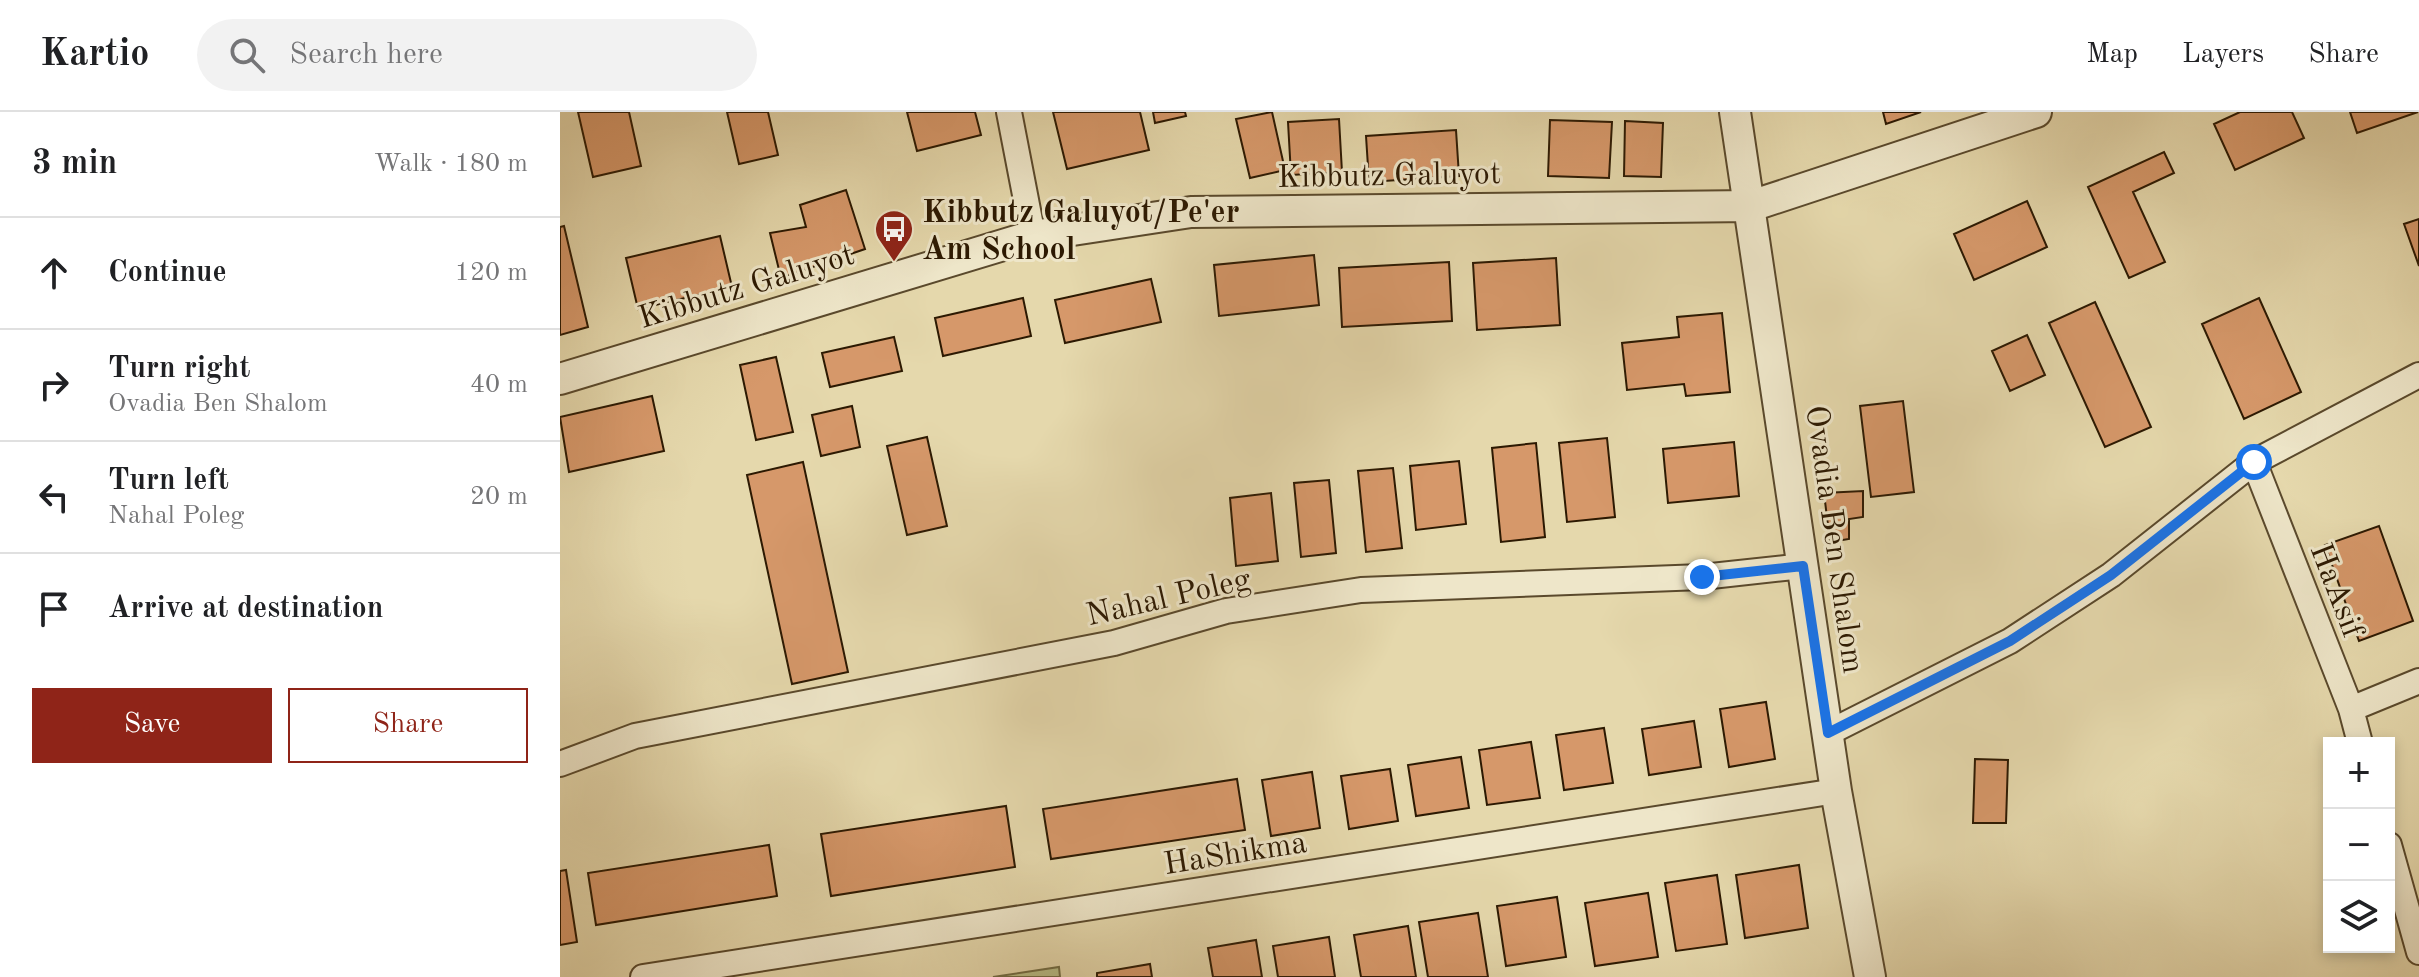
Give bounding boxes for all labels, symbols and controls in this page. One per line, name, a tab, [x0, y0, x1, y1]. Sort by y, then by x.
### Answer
search box	[197, 19, 757, 91]
icon: search	[225, 33, 269, 77]
text: Kartio	[40, 36, 149, 74]
text: Search here	[289, 40, 443, 70]
text: Map	[2086, 41, 2138, 69]
text: Layers	[2182, 41, 2264, 69]
text: Share	[2308, 41, 2379, 69]
text: 3 min	[32, 147, 117, 181]
text: Walk · 180 m	[374, 151, 528, 177]
street label: Kibbutz Galuyot	[1277, 159, 1501, 195]
place label: Kibbutz Galuyot/Pe'er Am School	[922, 198, 1240, 267]
bus stop icon: Kibbutz Galuyot/Pe'er Am School	[873, 208, 915, 263]
street label: Kibbutz Galuyot	[635, 240, 859, 336]
icon: ahead	[32, 251, 76, 295]
text: Continue	[108, 258, 227, 288]
text: 120 m	[455, 260, 528, 286]
text: Turn right	[108, 354, 250, 384]
icon: right	[32, 363, 76, 407]
text: 40 m	[470, 372, 528, 398]
text: Ovadia Ben Shalom	[108, 391, 328, 417]
street label: Ovadia Ben Shalom	[1798, 403, 1868, 675]
route start	[2236, 444, 2272, 480]
text: Turn left	[108, 466, 229, 496]
icon: left	[32, 475, 76, 519]
text: 20 m	[470, 484, 528, 510]
text: Nahal Poleg	[108, 503, 244, 529]
street label: HaAsif	[2303, 539, 2368, 644]
route end	[1684, 559, 1720, 595]
street label: Nahal Poleg	[1083, 564, 1254, 633]
icon: arrive	[32, 587, 76, 631]
text: Arrive at destination	[108, 594, 383, 624]
button: Save	[32, 688, 272, 763]
button: Share	[288, 688, 528, 763]
map controls	[2323, 737, 2395, 953]
button: +	[2323, 737, 2395, 809]
button: −	[2323, 809, 2395, 881]
street label: HaShikma	[1161, 828, 1310, 882]
button: layers	[2323, 881, 2395, 953]

